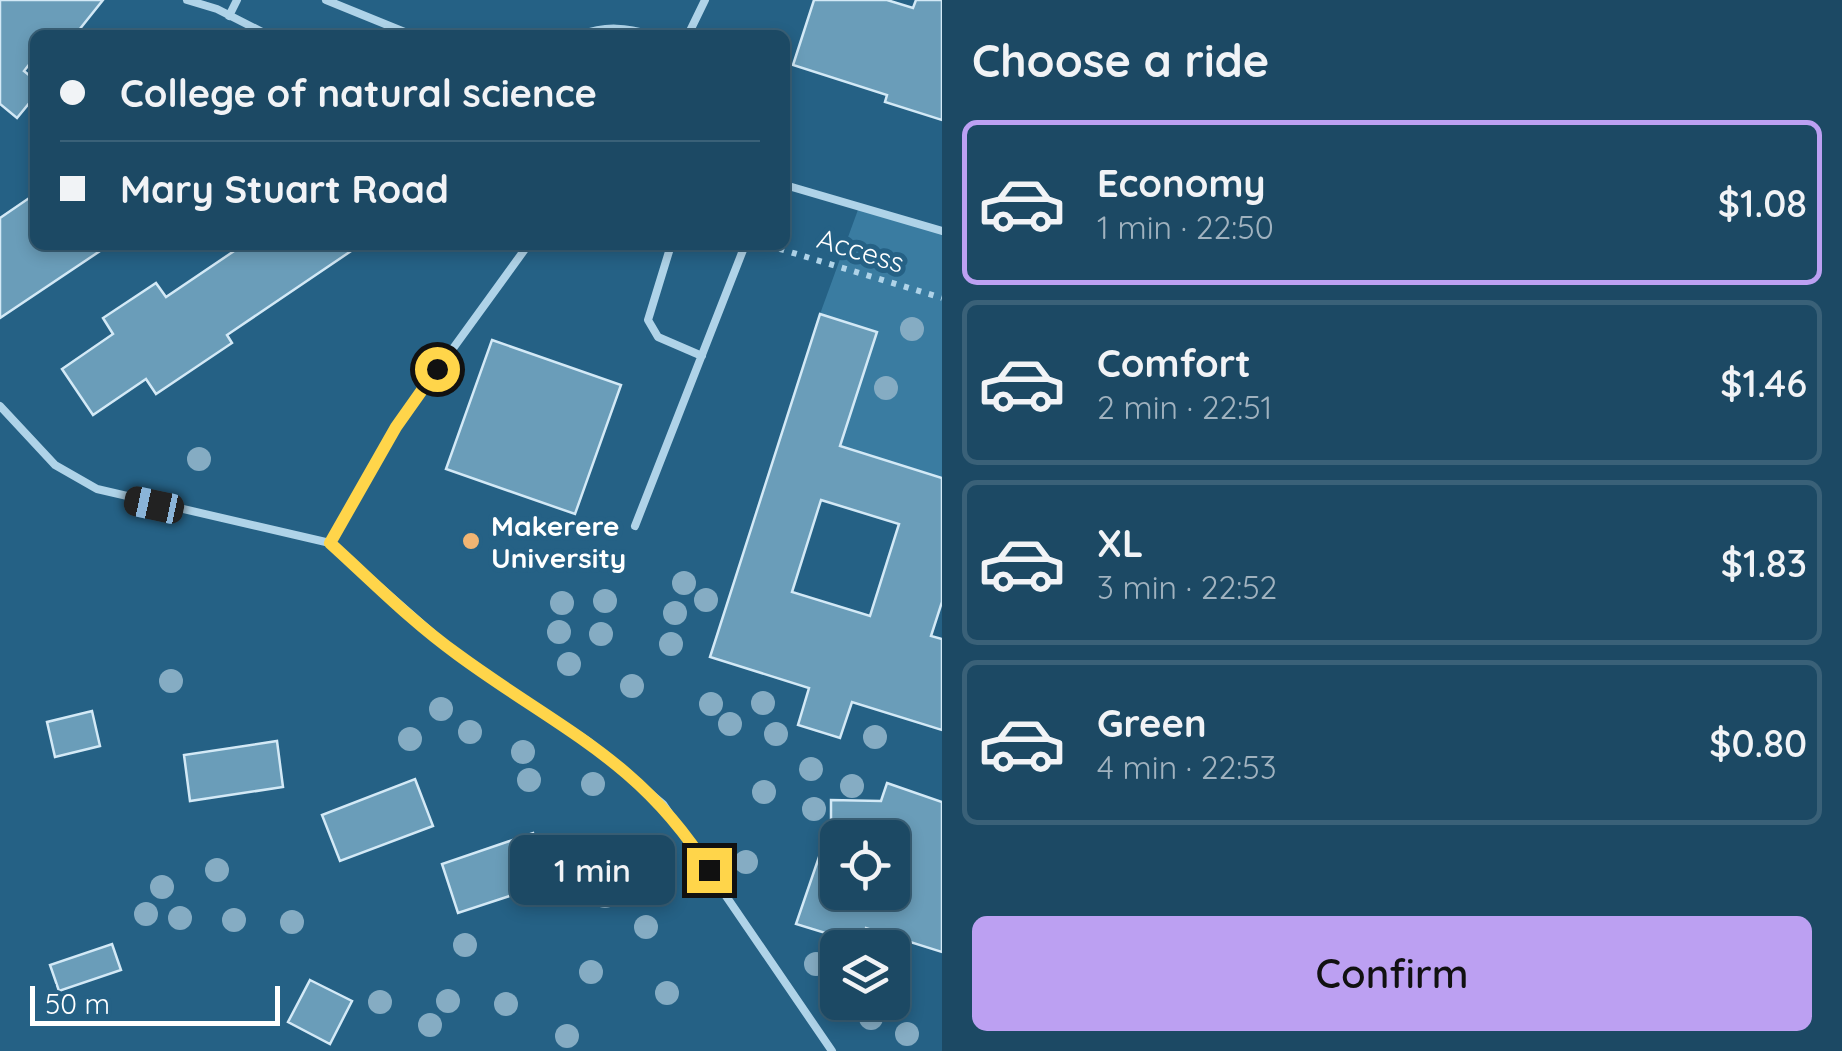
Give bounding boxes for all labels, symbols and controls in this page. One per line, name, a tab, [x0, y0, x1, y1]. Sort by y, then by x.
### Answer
text: Choose a ride	[972, 32, 1269, 88]
text: College of natural science	[120, 69, 597, 117]
icon: car	[977, 158, 1067, 248]
text: Economy	[1097, 159, 1266, 207]
text: Mary Stuart Road	[120, 165, 449, 213]
text: $1.08	[1718, 179, 1807, 227]
text: 1 min · 22:50	[1097, 207, 1274, 247]
street label: Access	[813, 220, 909, 280]
icon: car	[977, 338, 1067, 428]
text: Comfort	[1097, 339, 1251, 387]
route start	[415, 347, 460, 392]
text: $1.46	[1720, 359, 1807, 407]
text: 2 min · 22:51	[1097, 387, 1272, 427]
car	[122, 484, 186, 526]
place label: Makerere University	[491, 508, 626, 575]
icon: car	[977, 518, 1067, 608]
text: XL	[1097, 519, 1143, 567]
marker: Makerere University	[460, 530, 482, 552]
text: $1.83	[1721, 539, 1807, 587]
text: 3 min · 22:52	[1097, 567, 1277, 607]
icon: car	[977, 698, 1067, 788]
text: Green	[1097, 699, 1207, 747]
text: $0.80	[1709, 719, 1807, 767]
text: 4 min · 22:53	[1097, 747, 1277, 787]
map controls	[820, 820, 910, 1020]
button: locate	[820, 820, 910, 910]
callout: 1 min	[509, 835, 674, 905]
route end	[687, 848, 732, 893]
text: 1 min	[554, 850, 631, 890]
button: Confirm	[972, 916, 1812, 1031]
button: layers	[820, 930, 910, 1020]
scale bar	[30, 981, 280, 1026]
text: 50 m	[45, 986, 110, 1021]

